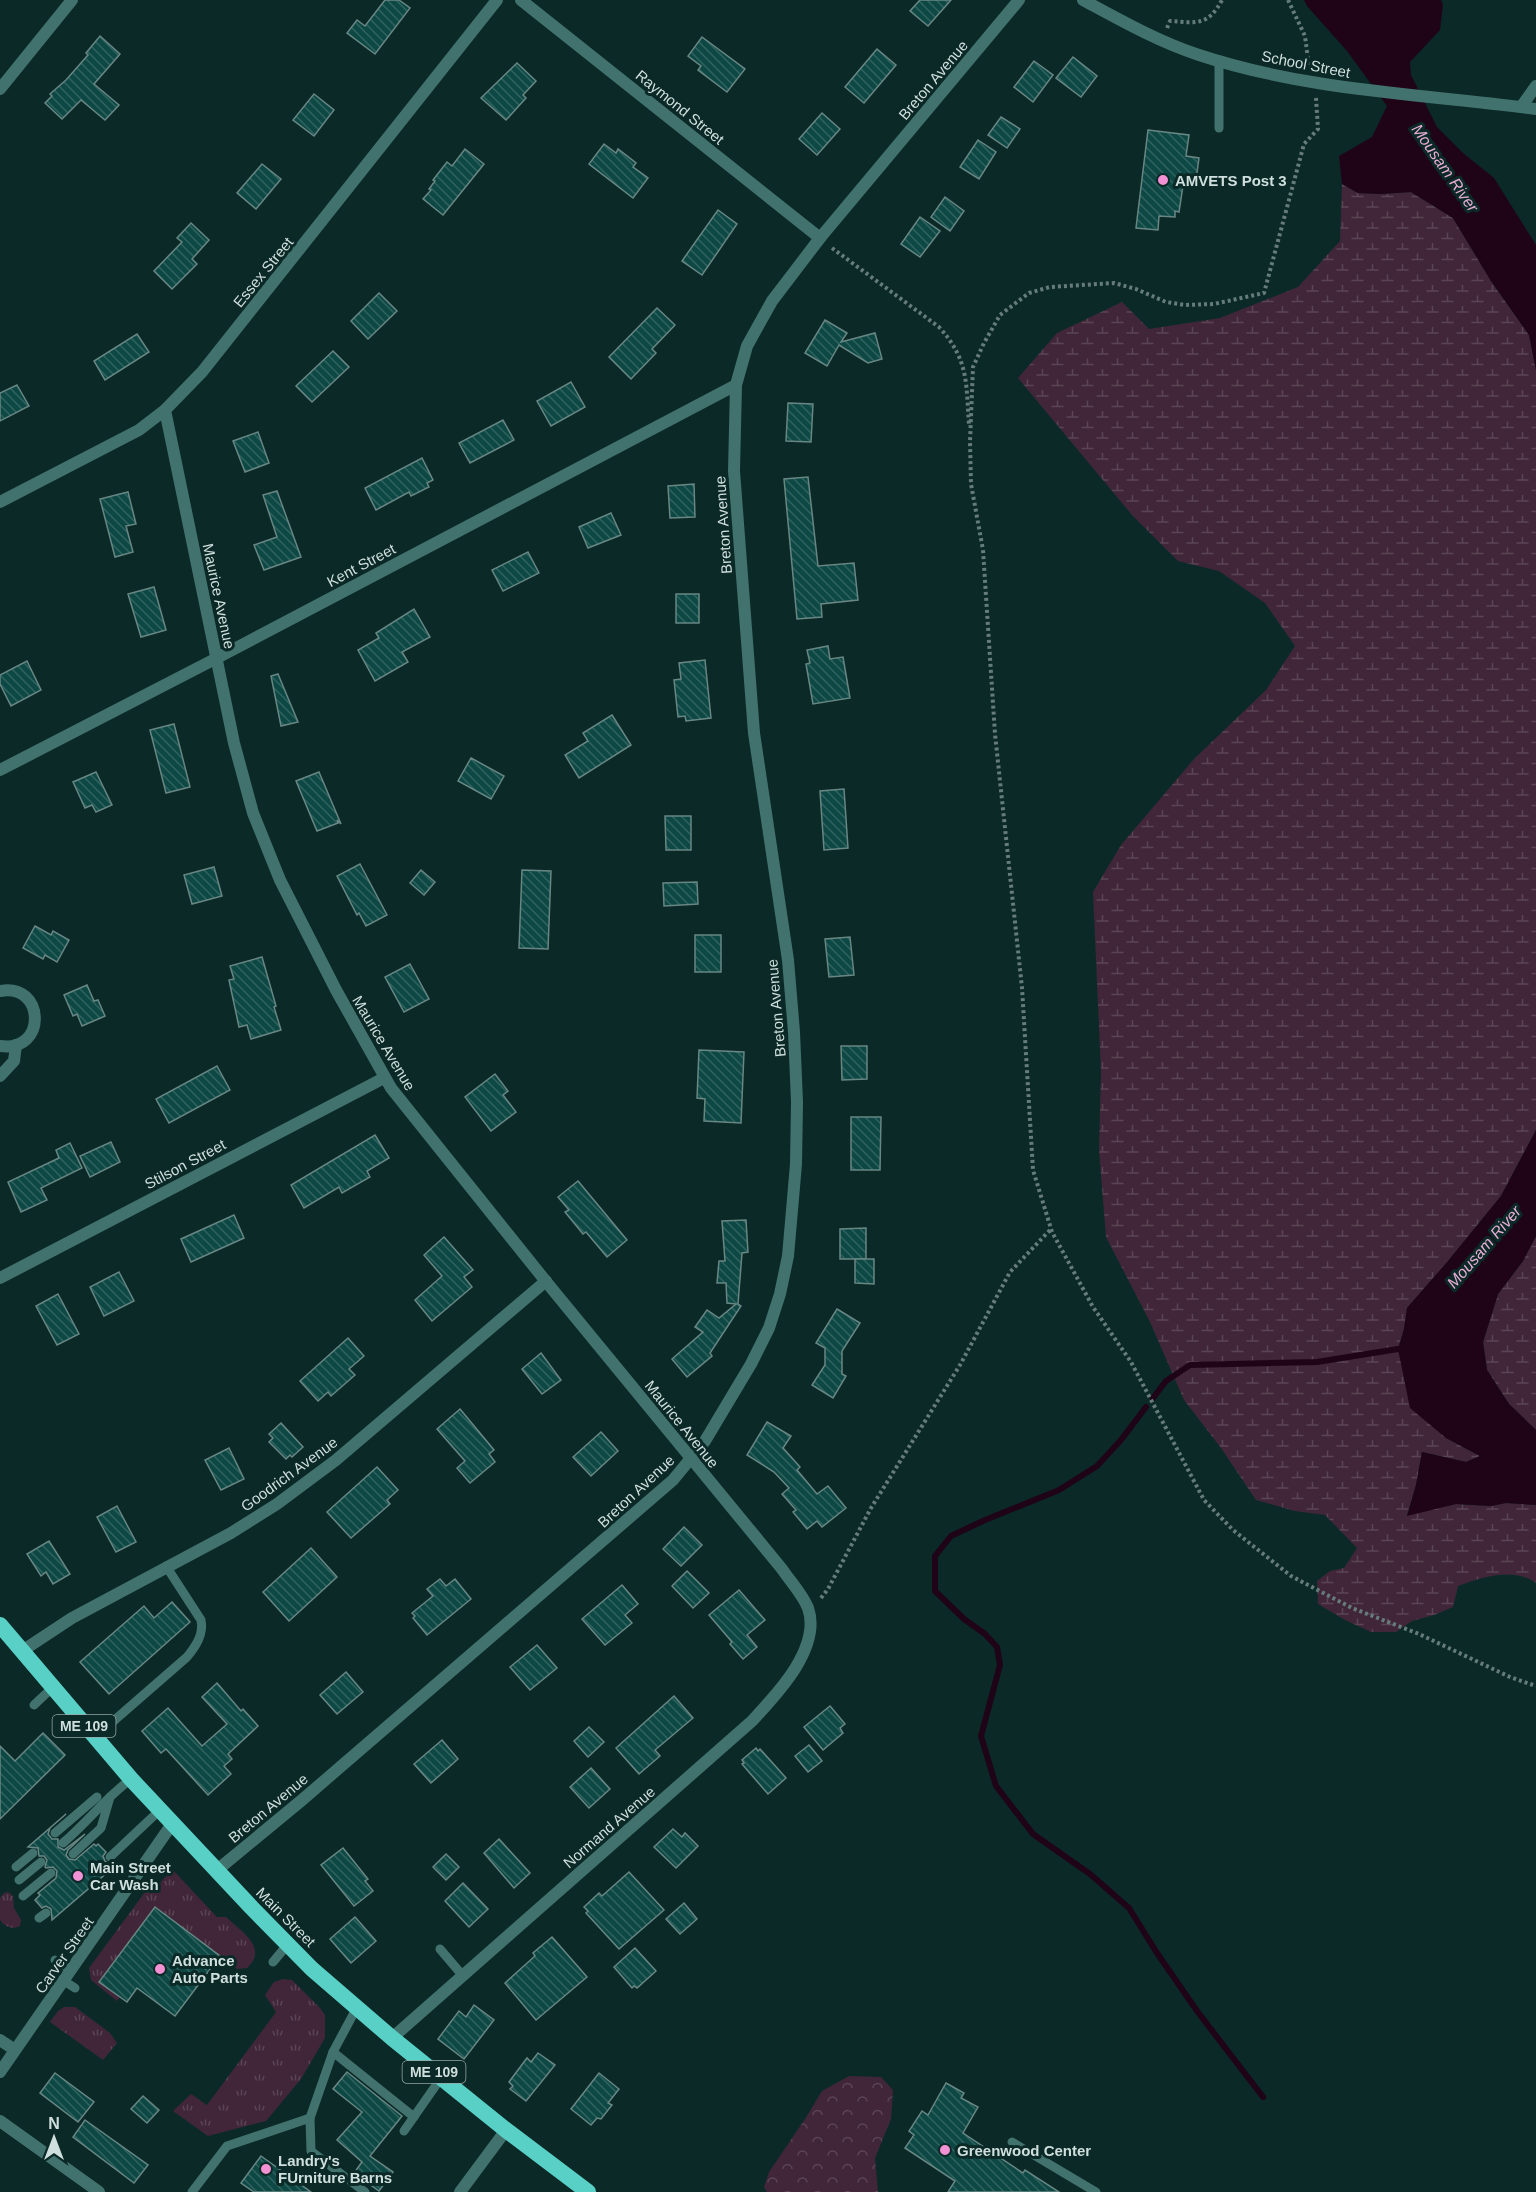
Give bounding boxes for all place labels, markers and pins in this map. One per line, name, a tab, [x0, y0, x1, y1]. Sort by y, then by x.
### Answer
place label: AMVETS Post 3	[1175, 172, 1287, 189]
marker: AMVETS Post 3	[1156, 173, 1170, 187]
place label: Main Street Car Wash	[90, 1859, 171, 1893]
marker: Main Street Car Wash	[71, 1869, 85, 1883]
place label: Advance Auto Parts	[172, 1952, 248, 1986]
marker: Advance Auto Parts	[153, 1962, 167, 1976]
place label: Greenwood Center	[957, 2142, 1091, 2159]
marker: Greenwood Center	[938, 2143, 952, 2157]
place label: Landry's FUrniture Barns	[278, 2152, 392, 2186]
marker: Landry's FUrniture Barns	[259, 2162, 273, 2176]

